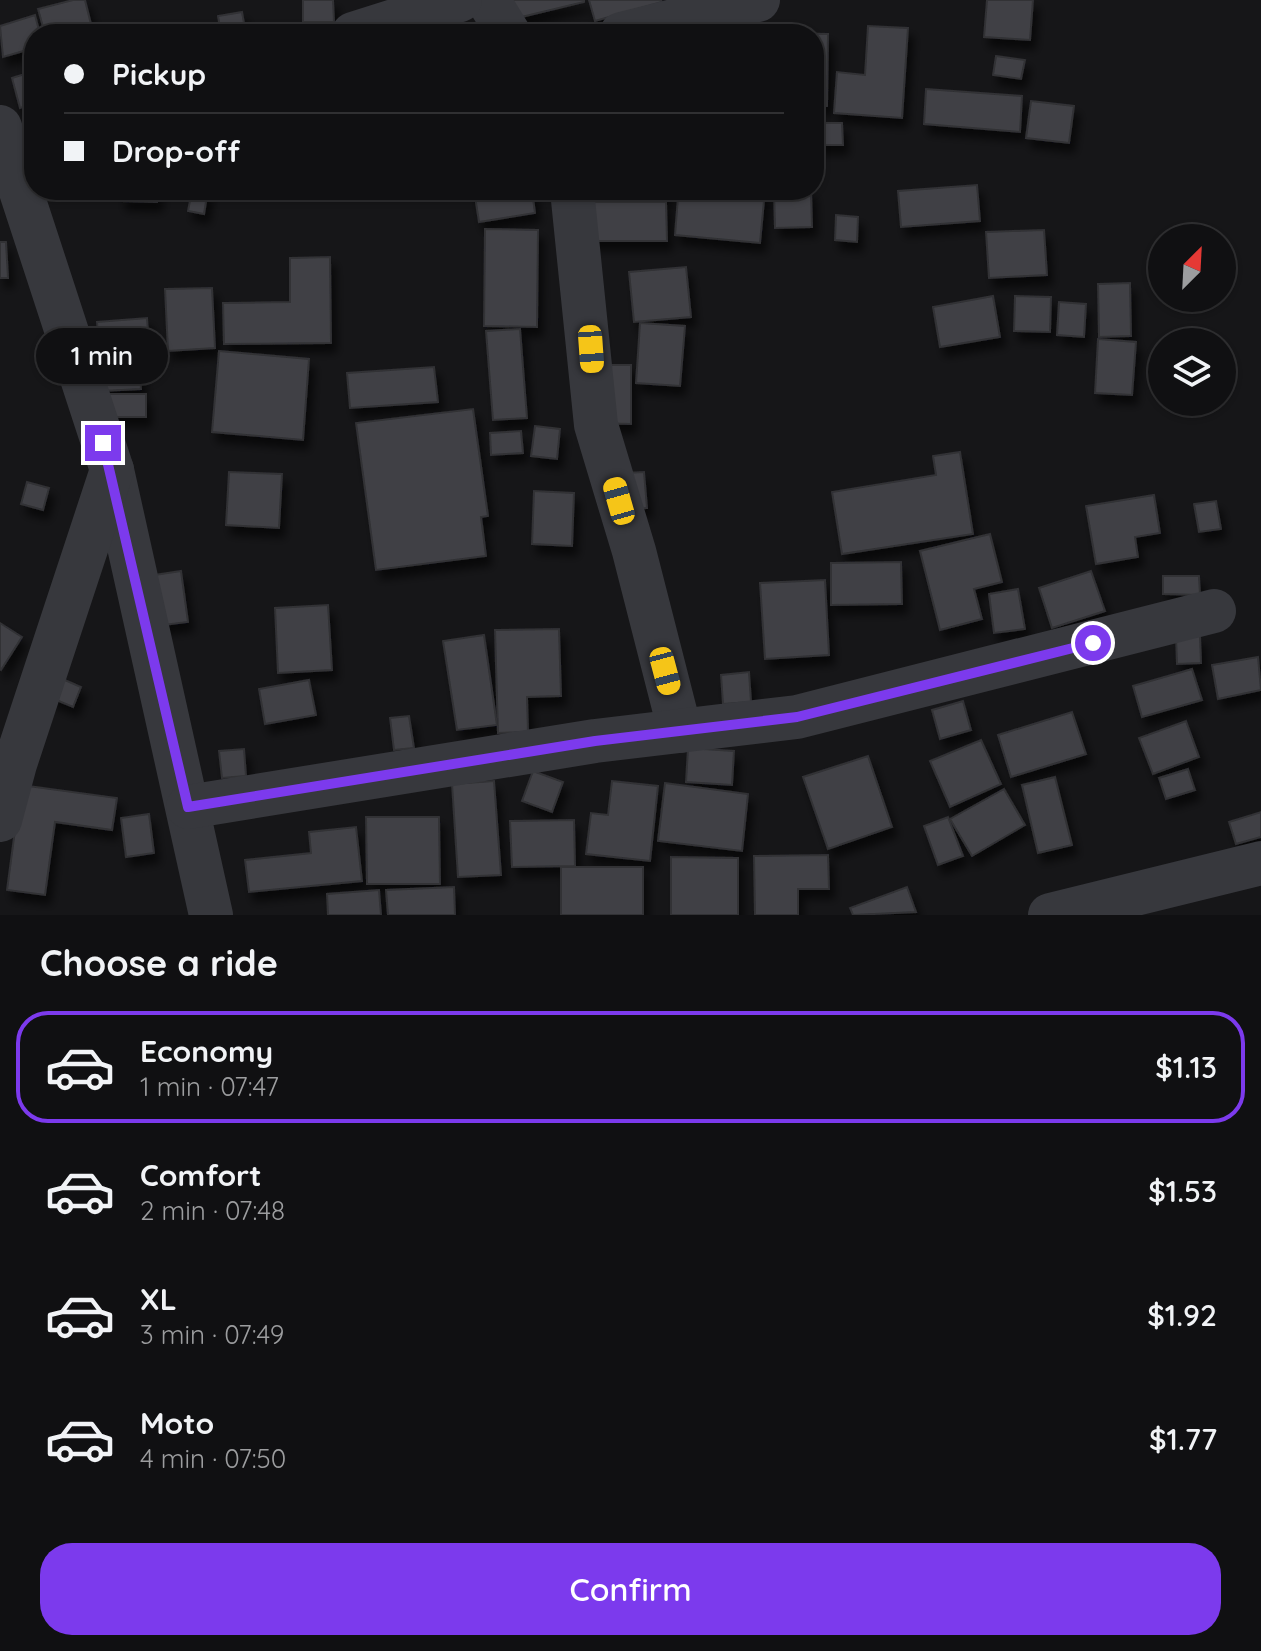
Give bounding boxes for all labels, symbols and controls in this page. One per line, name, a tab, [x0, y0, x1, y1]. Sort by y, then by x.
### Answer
text: Pickup	[112, 55, 206, 93]
text: Drop-off	[112, 132, 240, 170]
north arrow	[1148, 224, 1236, 312]
map controls	[1148, 224, 1236, 416]
car	[577, 324, 605, 374]
callout: 1 min	[37, 327, 169, 383]
button: layers	[1148, 328, 1236, 416]
text: 1 min	[71, 339, 133, 372]
route end	[85, 425, 121, 461]
car	[601, 475, 637, 527]
route start	[1075, 625, 1111, 661]
car	[647, 645, 683, 697]
text: Choose a ride	[40, 940, 278, 985]
icon: car	[44, 1031, 116, 1103]
text: Economy	[140, 1032, 273, 1070]
text: $1.13	[1155, 1048, 1217, 1086]
text: 1 min · 07:47	[140, 1070, 279, 1103]
icon: car	[44, 1155, 116, 1227]
text: Comfort	[140, 1156, 261, 1194]
text: $1.53	[1148, 1172, 1217, 1210]
text: 2 min · 07:48	[140, 1194, 285, 1227]
icon: car	[44, 1279, 116, 1351]
text: XL	[140, 1280, 177, 1318]
text: $1.92	[1147, 1296, 1217, 1334]
text: 3 min · 07:49	[140, 1318, 284, 1351]
icon: car	[44, 1403, 116, 1475]
text: Moto	[140, 1404, 214, 1442]
text: $1.77	[1149, 1420, 1217, 1458]
text: 4 min · 07:50	[140, 1442, 286, 1475]
button: Confirm	[40, 1543, 1221, 1635]

